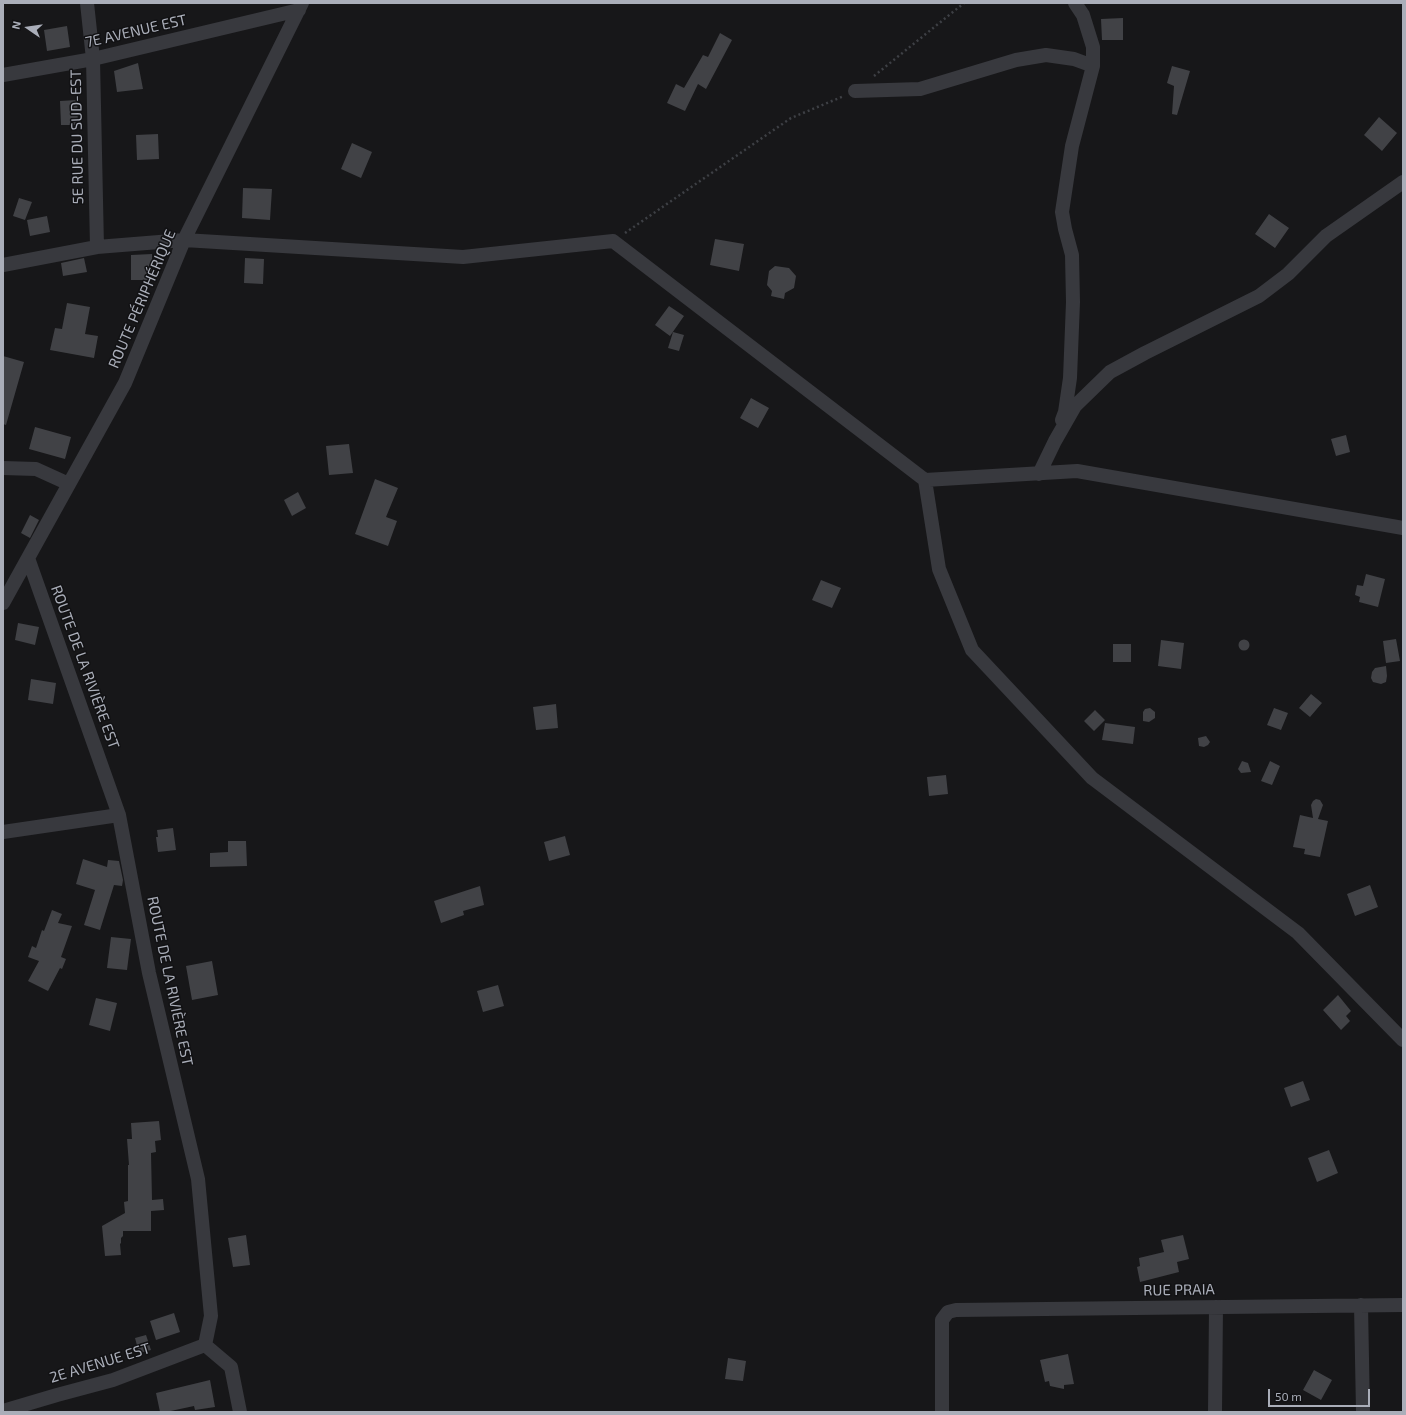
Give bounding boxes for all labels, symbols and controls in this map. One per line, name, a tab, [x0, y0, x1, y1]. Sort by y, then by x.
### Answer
north arrow	[8, 8, 48, 48]
street label: 7E AVENUE EST	[83, 11, 189, 51]
text: N	[9, 20, 23, 31]
street label: 5E RUE DU SUD-EST	[67, 69, 87, 205]
street label: ROUTE PÉRIPHÉRIQUE	[105, 227, 179, 371]
street label: ROUTE DE LA RIVIÈRE EST	[47, 583, 123, 751]
street label: ROUTE DE LA RIVIÈRE EST	[143, 894, 197, 1068]
street label: RUE PRAIA	[1143, 1280, 1215, 1300]
street label: 2E AVENUE EST	[47, 1339, 153, 1387]
scale bar	[1270, 1381, 1372, 1407]
text: 50 m	[1275, 1389, 1302, 1403]

